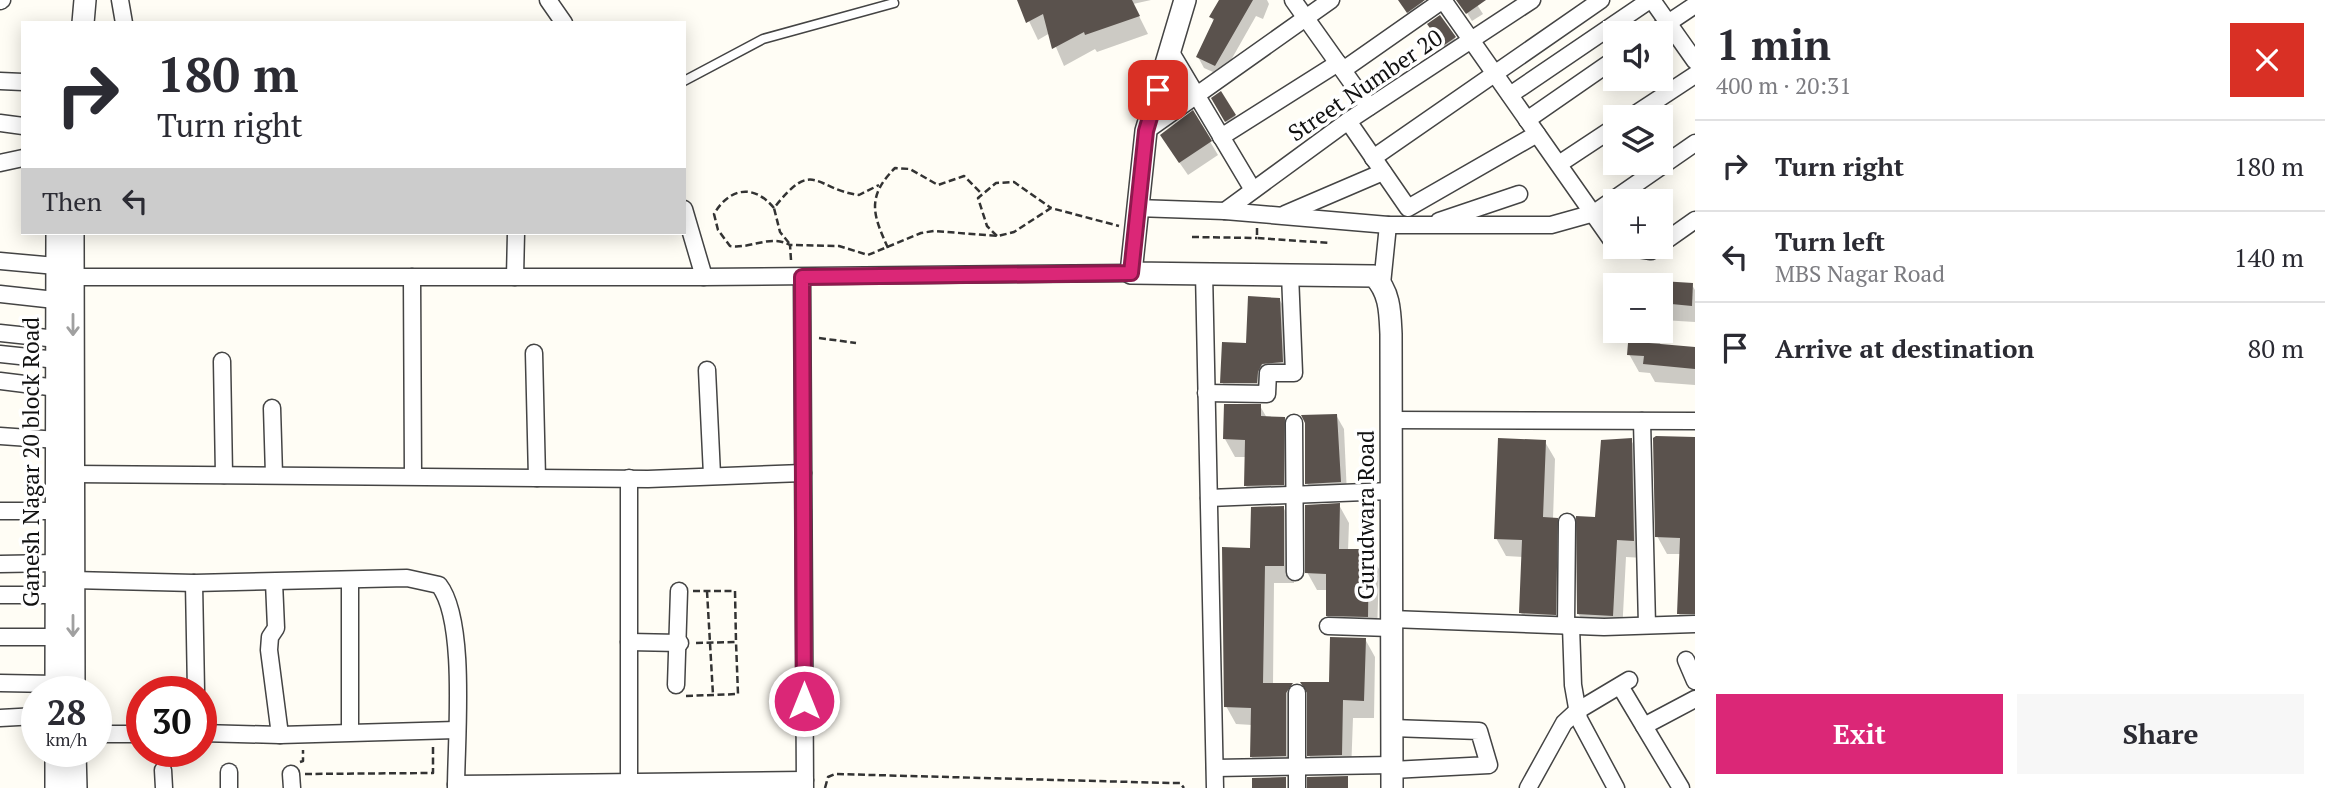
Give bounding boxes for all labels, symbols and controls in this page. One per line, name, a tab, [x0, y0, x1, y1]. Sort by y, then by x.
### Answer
text: 1 min	[1716, 16, 1831, 72]
map controls	[1603, 21, 1673, 343]
button: sound	[1603, 21, 1673, 91]
street label: Street Number 20	[1282, 22, 1448, 148]
button: close	[2230, 23, 2304, 97]
text: 180 m	[157, 41, 299, 106]
icon: right	[42, 49, 133, 140]
pin	[1128, 60, 1188, 120]
text: 400 m · 20:31	[1716, 70, 1851, 101]
icon: arrive	[1139, 71, 1177, 109]
text: Turn right	[157, 104, 303, 146]
button: layers	[1603, 105, 1673, 175]
icon: right	[1716, 147, 1754, 185]
text: Turn right	[1775, 149, 1904, 183]
text: 180 m	[2234, 149, 2304, 183]
icon: left	[116, 182, 154, 220]
text: Then	[42, 184, 102, 218]
button: +	[1603, 189, 1673, 259]
text: Turn left	[1775, 224, 1885, 258]
icon: left	[1716, 238, 1754, 276]
text: 140 m	[2234, 240, 2304, 274]
text: MBS Nagar Road	[1775, 258, 1945, 289]
button: −	[1603, 273, 1673, 343]
one-way arrow	[66, 314, 80, 337]
street label: Ganesh Nagar 20 block Road	[15, 317, 46, 607]
icon: arrive	[1716, 329, 1754, 367]
text: Arrive at destination	[1775, 331, 2034, 365]
text: 80 m	[2248, 331, 2304, 365]
street label: Gurudwara Road	[1350, 430, 1381, 600]
one-way arrow	[66, 615, 80, 638]
position arrow	[767, 664, 841, 738]
speed limit sign: 30	[126, 676, 217, 767]
text: 28	[47, 689, 86, 735]
button: Exit	[1716, 694, 2003, 774]
button: Share	[2017, 694, 2304, 774]
text: km/h	[46, 727, 87, 751]

